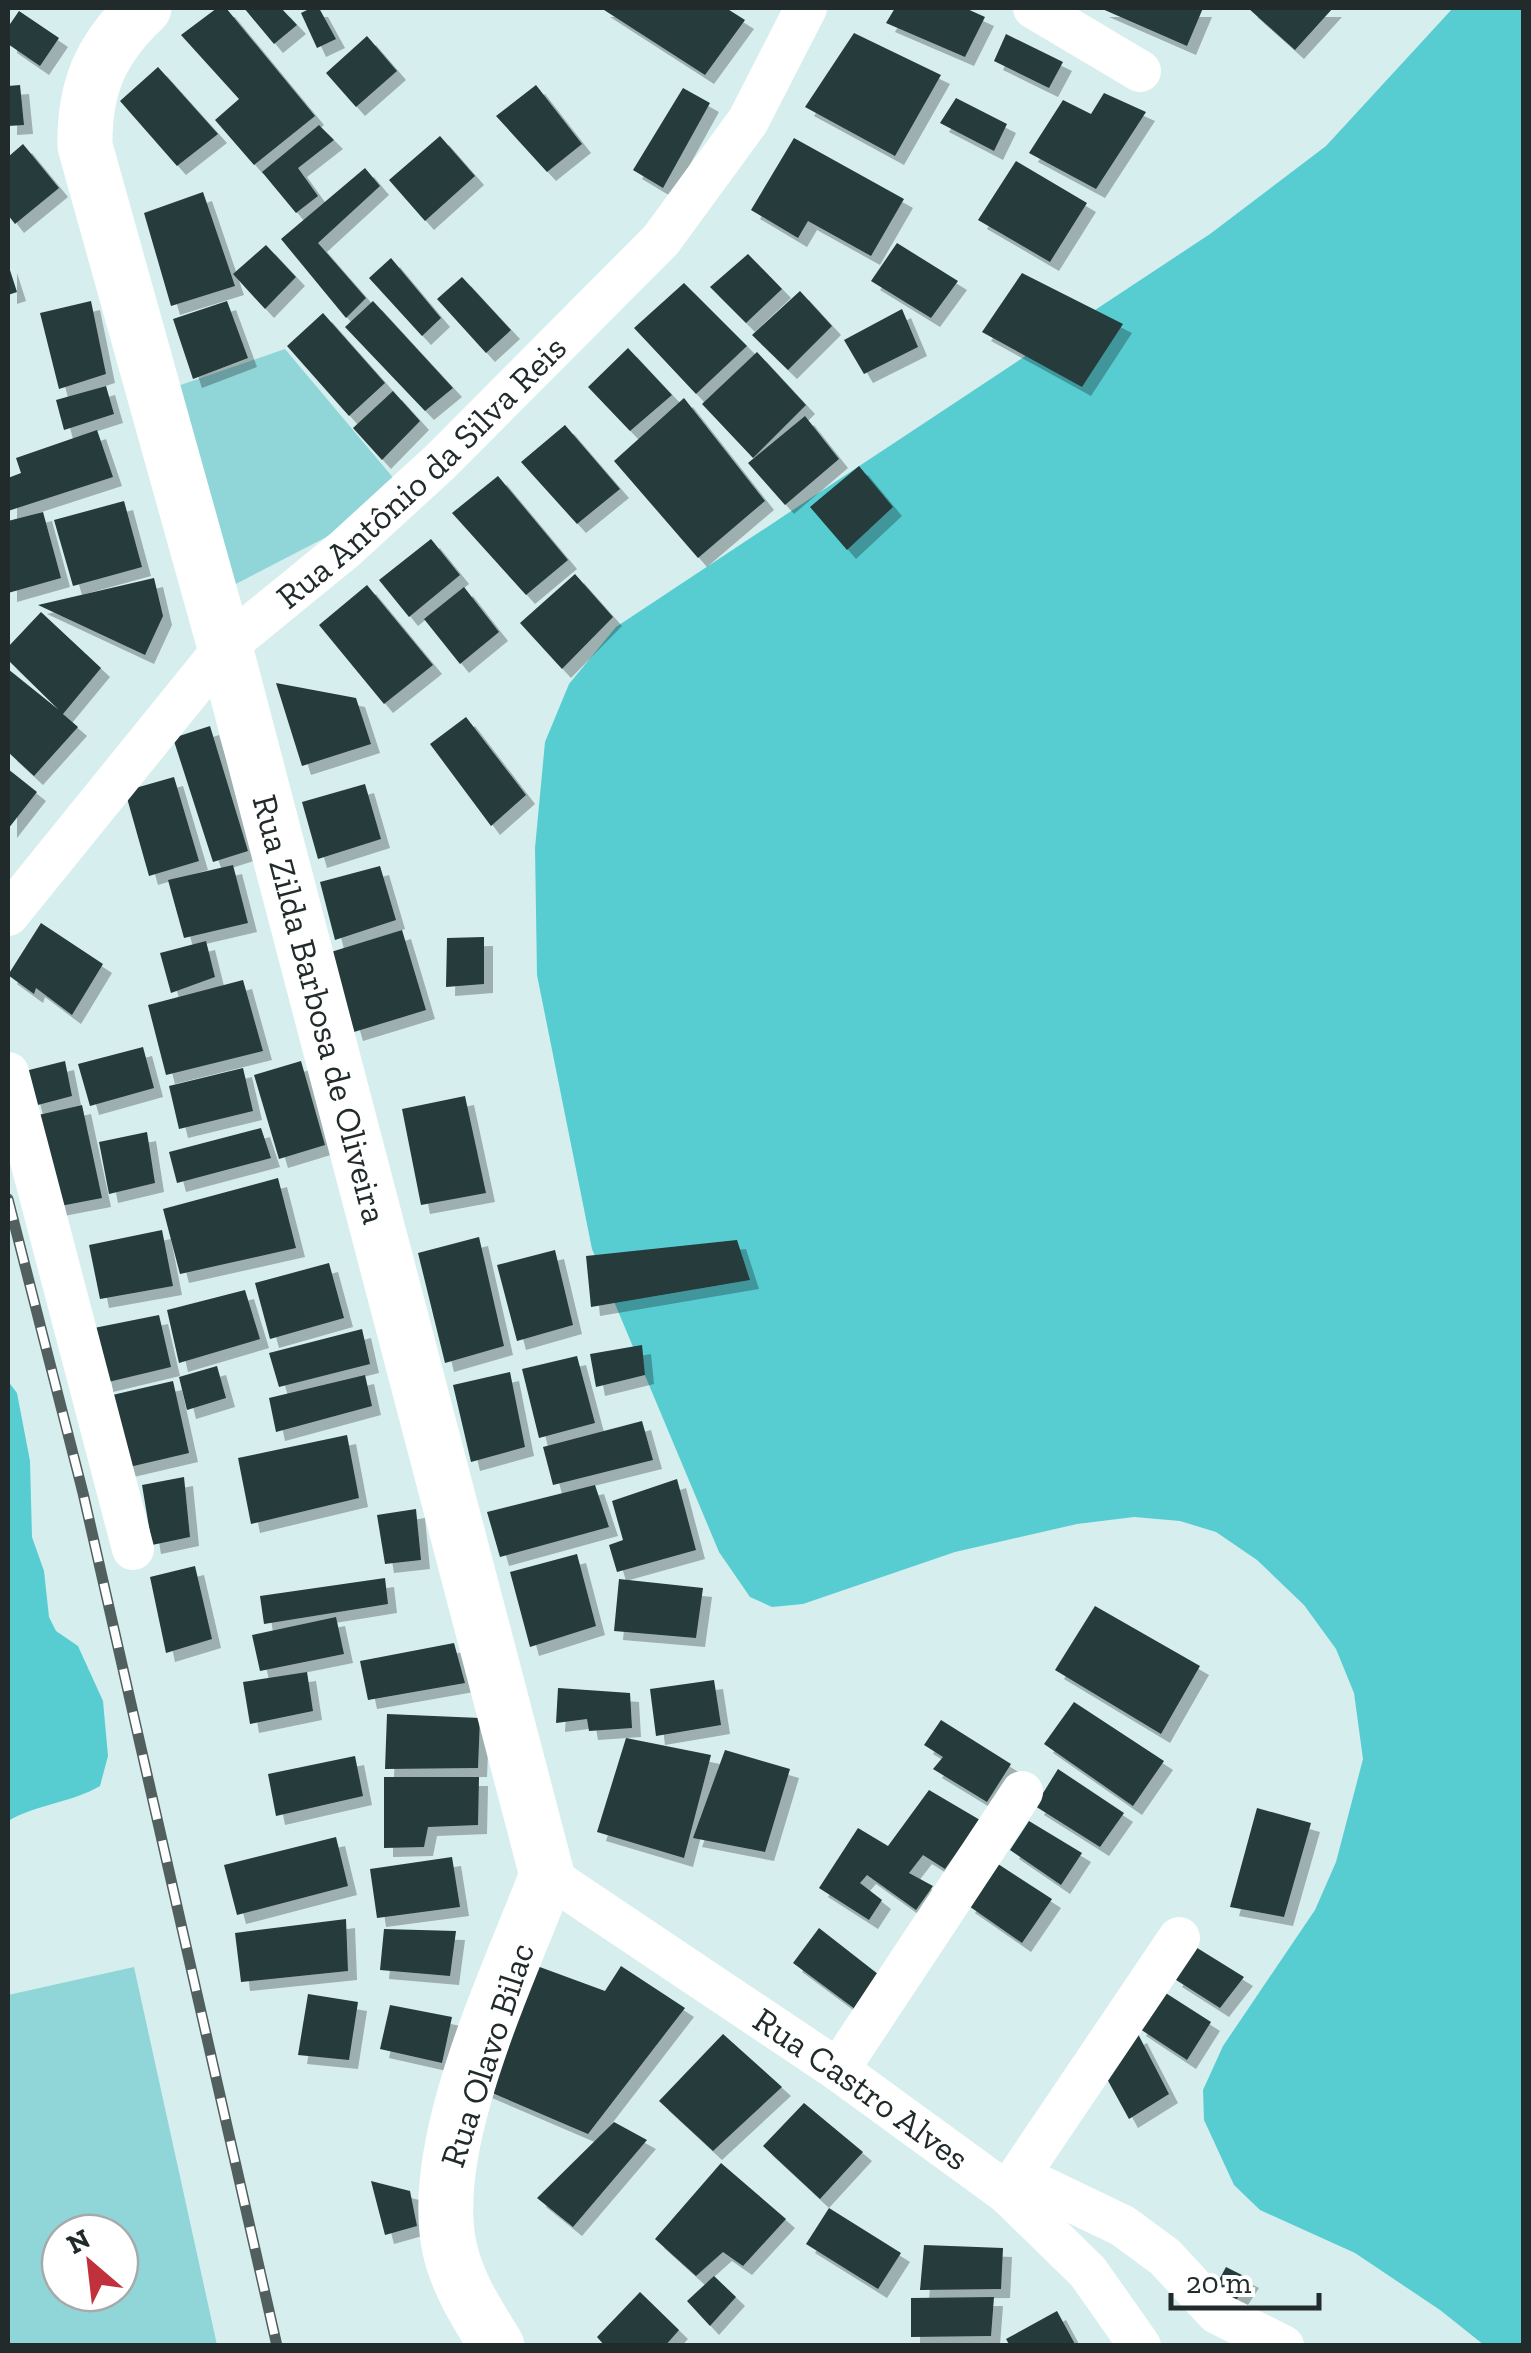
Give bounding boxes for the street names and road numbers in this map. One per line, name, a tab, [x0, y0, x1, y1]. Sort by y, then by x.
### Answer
street label: Rua Antônio da Silva Reis	[268, 327, 575, 617]
street label: Rua Zilda Barbosa de Oliveira	[244, 790, 396, 1228]
street label: Rua Olavo Bilac	[431, 1938, 543, 2172]
street label: Rua Castro Alves	[745, 1998, 977, 2179]

